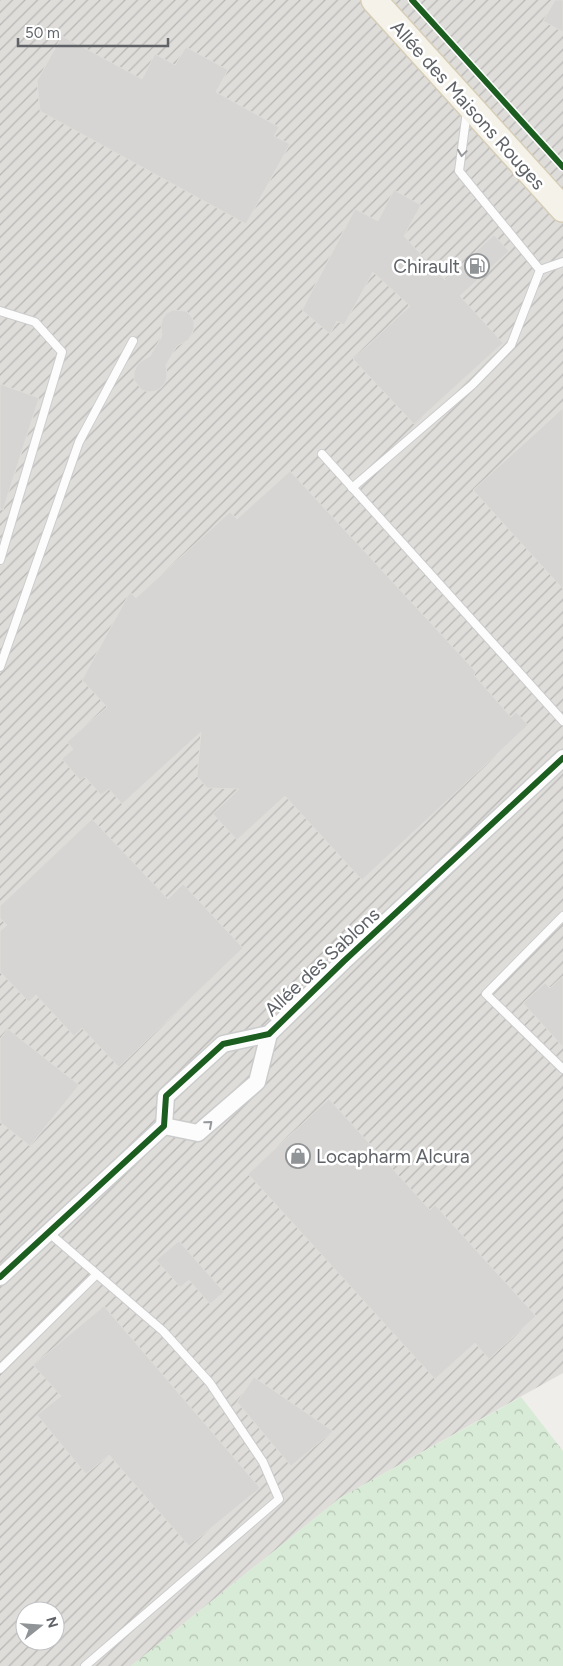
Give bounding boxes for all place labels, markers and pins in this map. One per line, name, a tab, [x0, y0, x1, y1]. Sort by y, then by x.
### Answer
fuel station icon: Chirault	[464, 253, 490, 279]
place label: Chirault	[393, 255, 460, 278]
shop icon: Locapharm Alcura	[285, 1143, 311, 1169]
place label: Locapharm Alcura	[316, 1145, 470, 1168]

